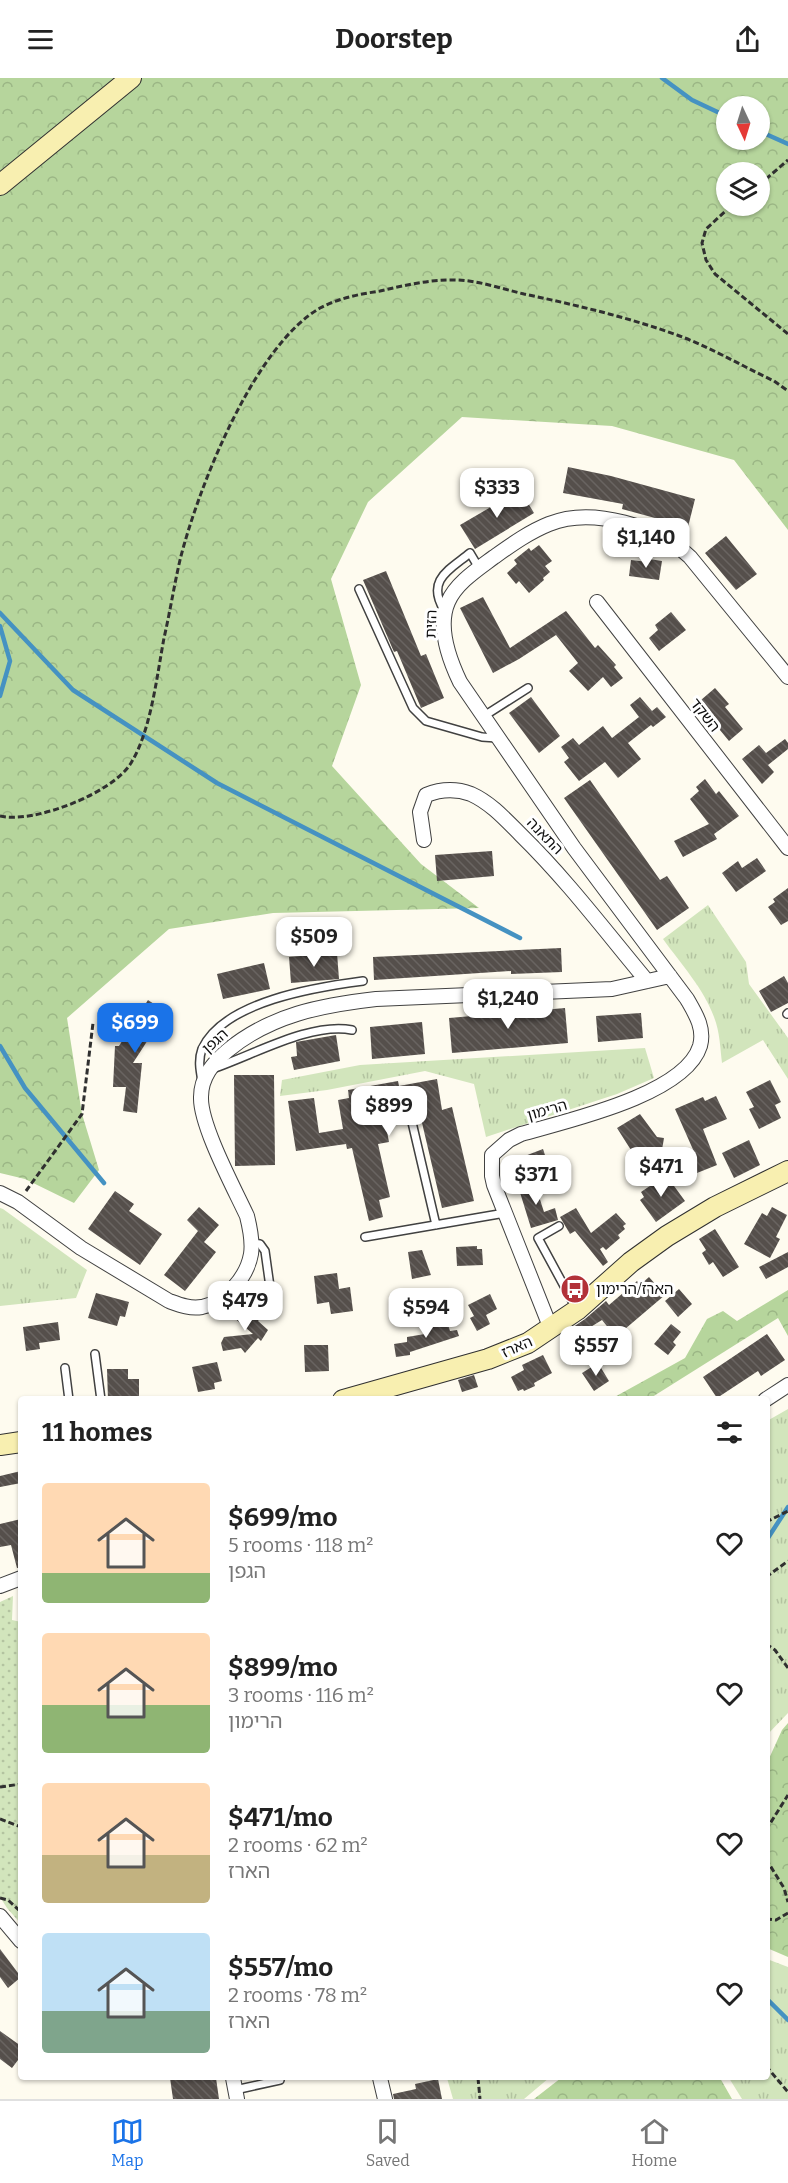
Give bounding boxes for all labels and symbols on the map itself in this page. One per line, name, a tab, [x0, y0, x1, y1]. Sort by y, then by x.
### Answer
north arrow	[716, 96, 770, 150]
pin: $333	[461, 468, 533, 519]
pin: $1,140	[597, 518, 695, 569]
street label: הזית	[422, 609, 440, 639]
street label: השקד	[686, 695, 724, 735]
street label: התאנה	[523, 814, 567, 858]
pin: $509	[278, 917, 350, 968]
pin: $1,240	[459, 979, 557, 1030]
pin: $699	[99, 1003, 171, 1054]
street label: הגפן	[198, 1025, 232, 1057]
pin: $899	[353, 1086, 425, 1137]
street label: הרימון	[525, 1096, 569, 1124]
pin: $471	[625, 1147, 697, 1198]
pin: $371	[500, 1155, 572, 1206]
bus stop icon: הארז/הרימון	[559, 1273, 591, 1305]
place label: הארז/הרימון	[596, 1280, 673, 1298]
pin: $479	[209, 1281, 281, 1332]
pin: $594	[390, 1288, 462, 1339]
pin: $557	[560, 1326, 632, 1377]
street label: הארז	[499, 1332, 535, 1362]

